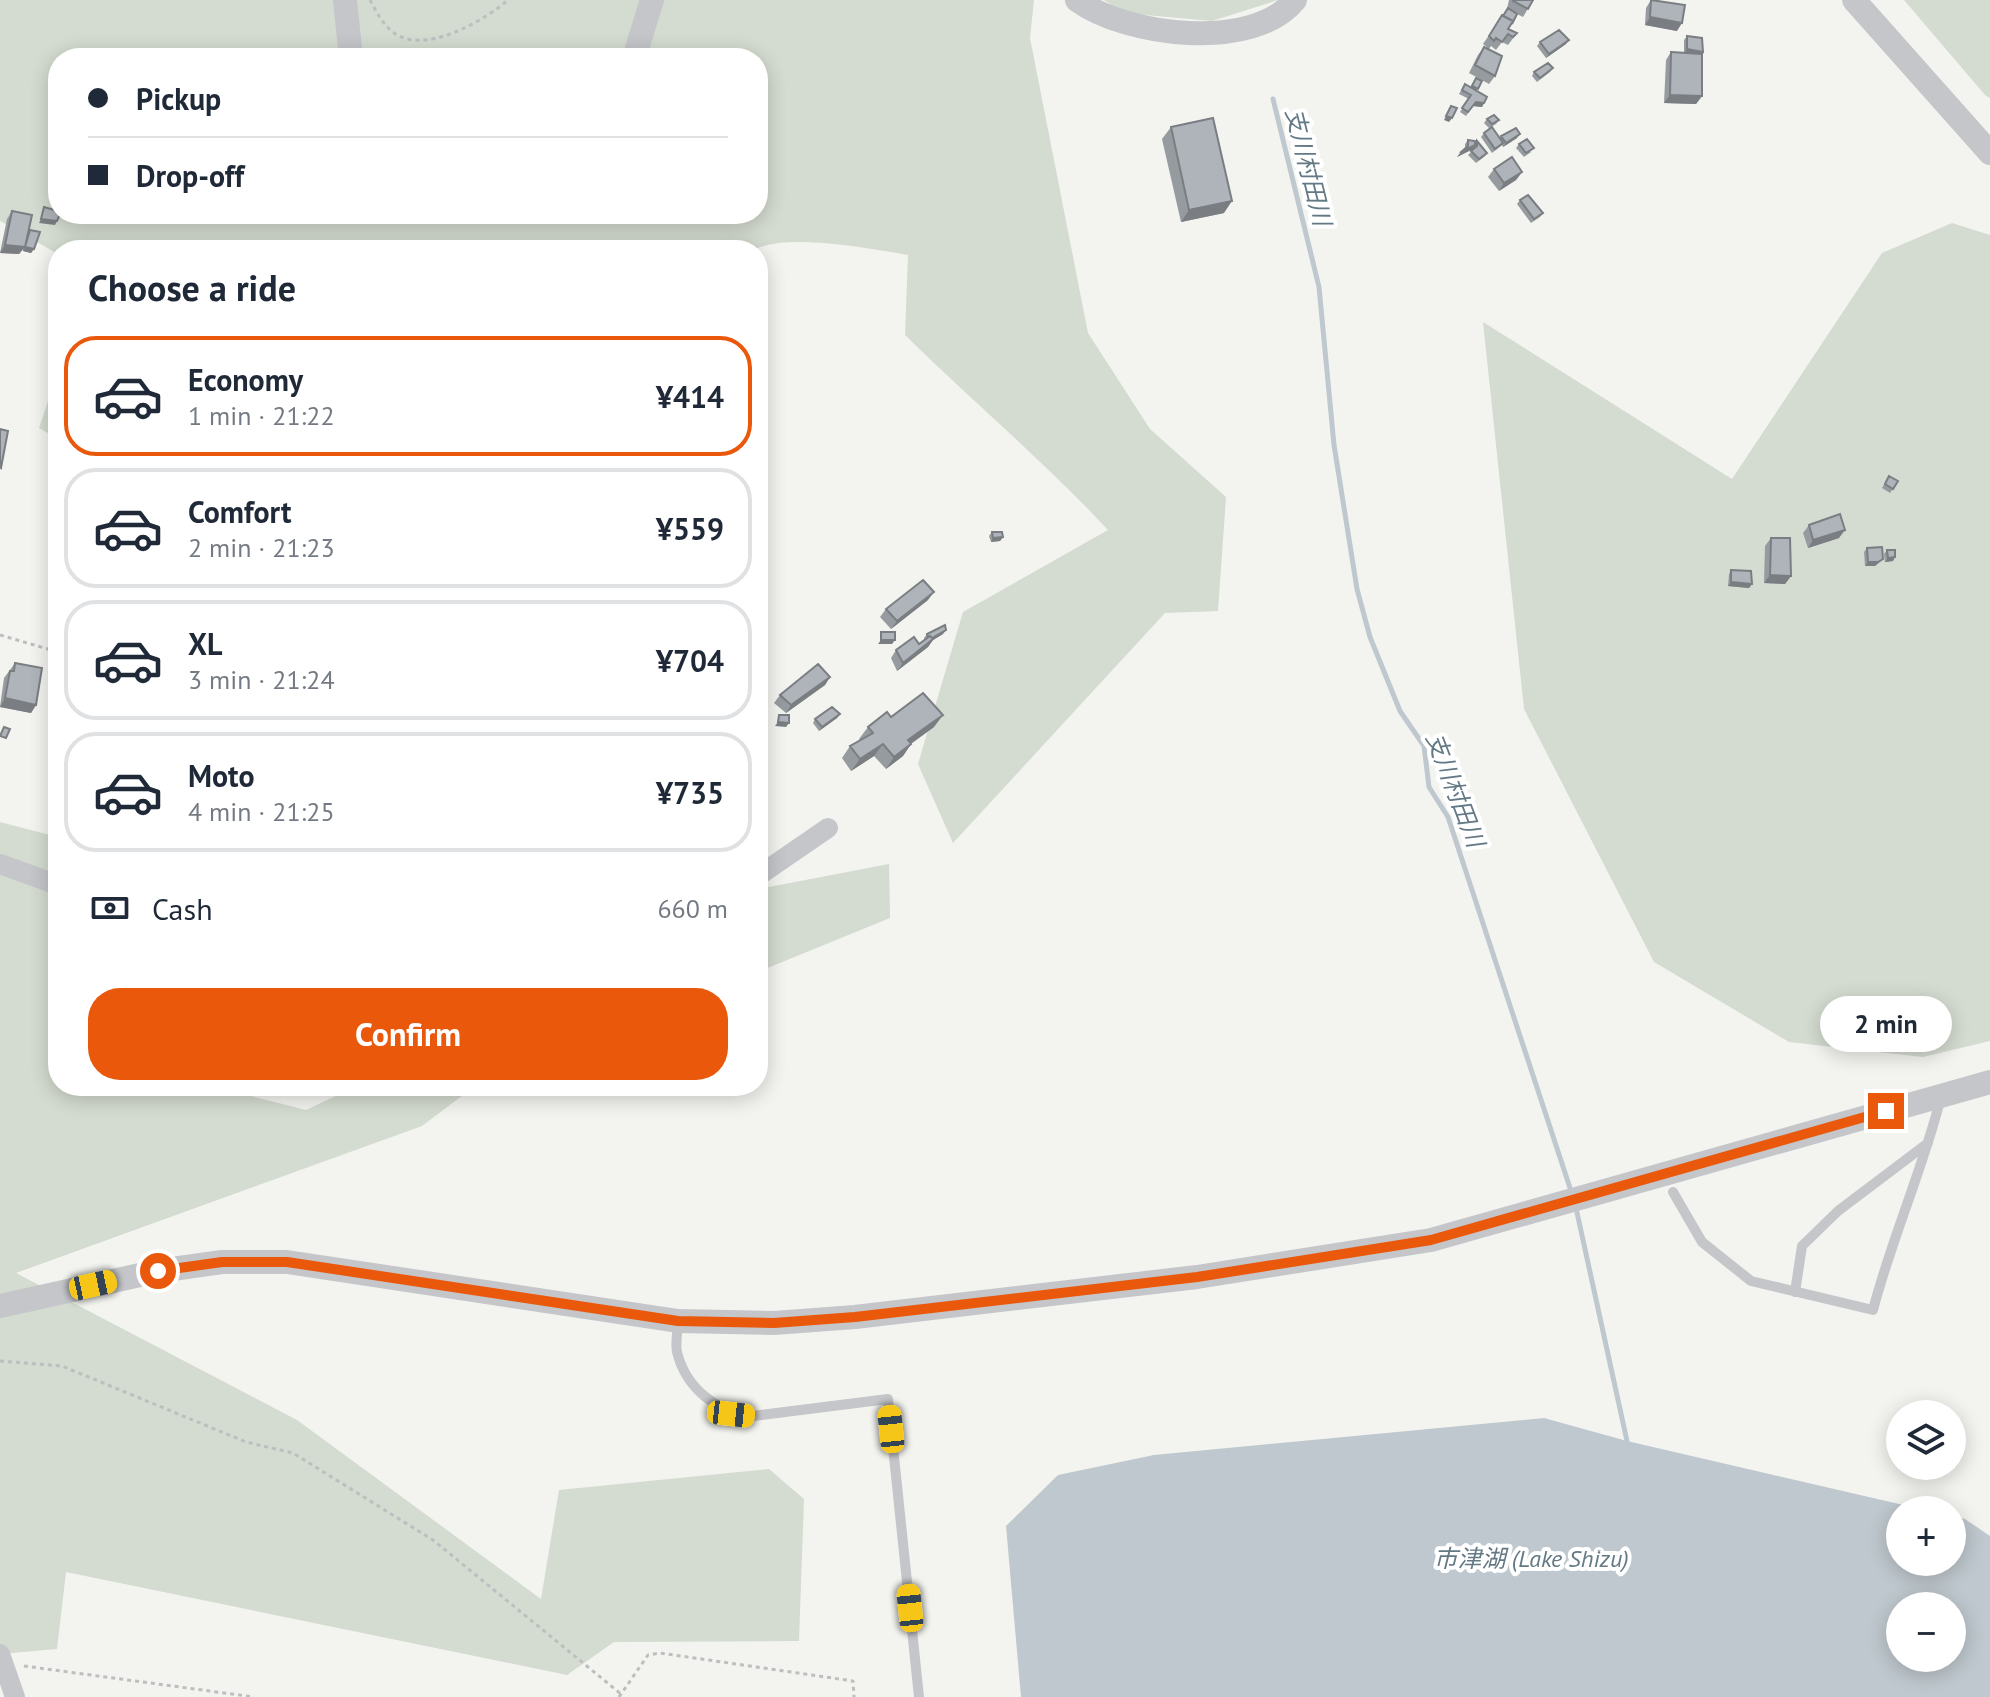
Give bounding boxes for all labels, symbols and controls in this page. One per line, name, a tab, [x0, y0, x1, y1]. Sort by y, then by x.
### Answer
text: Pickup	[136, 79, 221, 118]
water label: 支川村田川	[1279, 105, 1339, 232]
text: Drop-off	[136, 156, 244, 195]
text: Choose a ride	[88, 264, 296, 311]
icon: car	[92, 360, 164, 432]
text: Economy	[188, 360, 303, 399]
text: ¥414	[656, 377, 724, 416]
text: 1 min · 21:22	[188, 399, 335, 432]
icon: car	[92, 492, 164, 564]
text: Comfort	[188, 492, 291, 531]
text: ¥559	[656, 509, 724, 548]
text: 2 min · 21:23	[188, 531, 335, 564]
icon: car	[92, 624, 164, 696]
text: XL	[188, 624, 222, 663]
text: ¥704	[656, 641, 724, 680]
text: 3 min · 21:24	[188, 663, 335, 696]
water label: 支川村田川	[1419, 728, 1493, 854]
icon: car	[92, 756, 164, 828]
text: Moto	[188, 756, 255, 795]
text: ¥735	[656, 773, 724, 812]
text: 4 min · 21:25	[188, 795, 335, 828]
icon: cash	[88, 886, 132, 930]
text: Cash	[152, 889, 213, 928]
text: 660 m	[657, 892, 728, 925]
button: Confirm	[88, 988, 728, 1080]
callout: 2 min	[1820, 995, 1952, 1051]
text: 2 min	[1854, 1007, 1918, 1040]
route end	[1868, 1093, 1904, 1129]
route start	[140, 1253, 176, 1289]
car	[67, 1268, 119, 1302]
car	[706, 1400, 756, 1428]
map controls	[1886, 1400, 1966, 1672]
button: layers	[1886, 1400, 1966, 1480]
car	[877, 1404, 905, 1454]
button: +	[1886, 1496, 1966, 1576]
water label: 市津湖 (Lake Shizu)	[1433, 1543, 1629, 1574]
car	[896, 1583, 924, 1633]
button: −	[1886, 1592, 1966, 1672]

